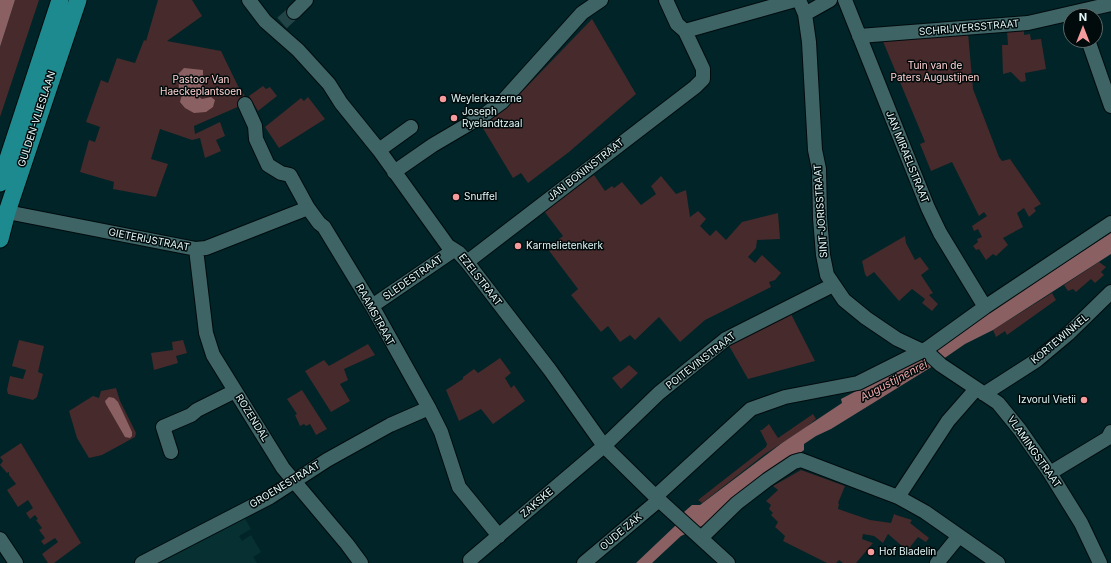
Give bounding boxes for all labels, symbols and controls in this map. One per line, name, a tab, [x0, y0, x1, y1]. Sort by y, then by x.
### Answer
north arrow	[1063, 8, 1103, 48]
text: N	[1079, 10, 1087, 24]
street label: SCHRIJVERSSTRAAT	[918, 18, 1020, 38]
park label: Tuin van de Paters Augustijnen	[891, 60, 979, 84]
street label: GULDEN-VLIESLAAN	[16, 69, 58, 169]
park label: Pastoor Van Haeckeplantsoen	[160, 74, 242, 98]
place label: Weylerkazerne	[451, 93, 522, 105]
marker: Weylerkazerne	[438, 94, 448, 104]
place label: Joseph Ryelandtzaal	[462, 106, 522, 130]
street label: JAN MIRAELSTRAAT	[883, 109, 931, 205]
marker: Joseph Ryelandtzaal	[449, 113, 459, 123]
street label: JAN BONINSTRAAT	[545, 136, 627, 204]
street label: SINT-JORISSTRAAT	[812, 164, 830, 258]
place label: Snuffel	[464, 191, 497, 203]
marker: Snuffel	[451, 192, 461, 202]
street label: GIETERIJSTRAAT	[107, 226, 191, 254]
place label: Karmelietenkerk	[526, 240, 603, 252]
marker: Karmelietenkerk	[513, 241, 523, 251]
street label: EZELSTRAAT	[456, 252, 504, 308]
street label: SLEDESTRAAT	[381, 253, 445, 303]
street label: RAAMSTRAAT	[353, 282, 397, 348]
street label: KORTEWINKEL	[1029, 311, 1091, 367]
street label: POITEVINSTRAAT	[664, 330, 738, 392]
water label: Augustijnenrei	[858, 358, 930, 404]
street label: ROZENDAL	[233, 392, 271, 444]
place label: Izvorul Vietii	[1018, 394, 1076, 406]
marker: Izvorul Vietii	[1079, 395, 1089, 405]
street label: VLAMINGSTRAAT	[1005, 414, 1063, 490]
street label: GROENESTRAAT	[248, 459, 322, 511]
street label: ZAKSKE	[518, 486, 556, 520]
street label: OUDE ZAK	[598, 511, 644, 553]
place label: Hof Bladelin	[879, 546, 936, 558]
marker: Hof Bladelin	[866, 547, 876, 557]

